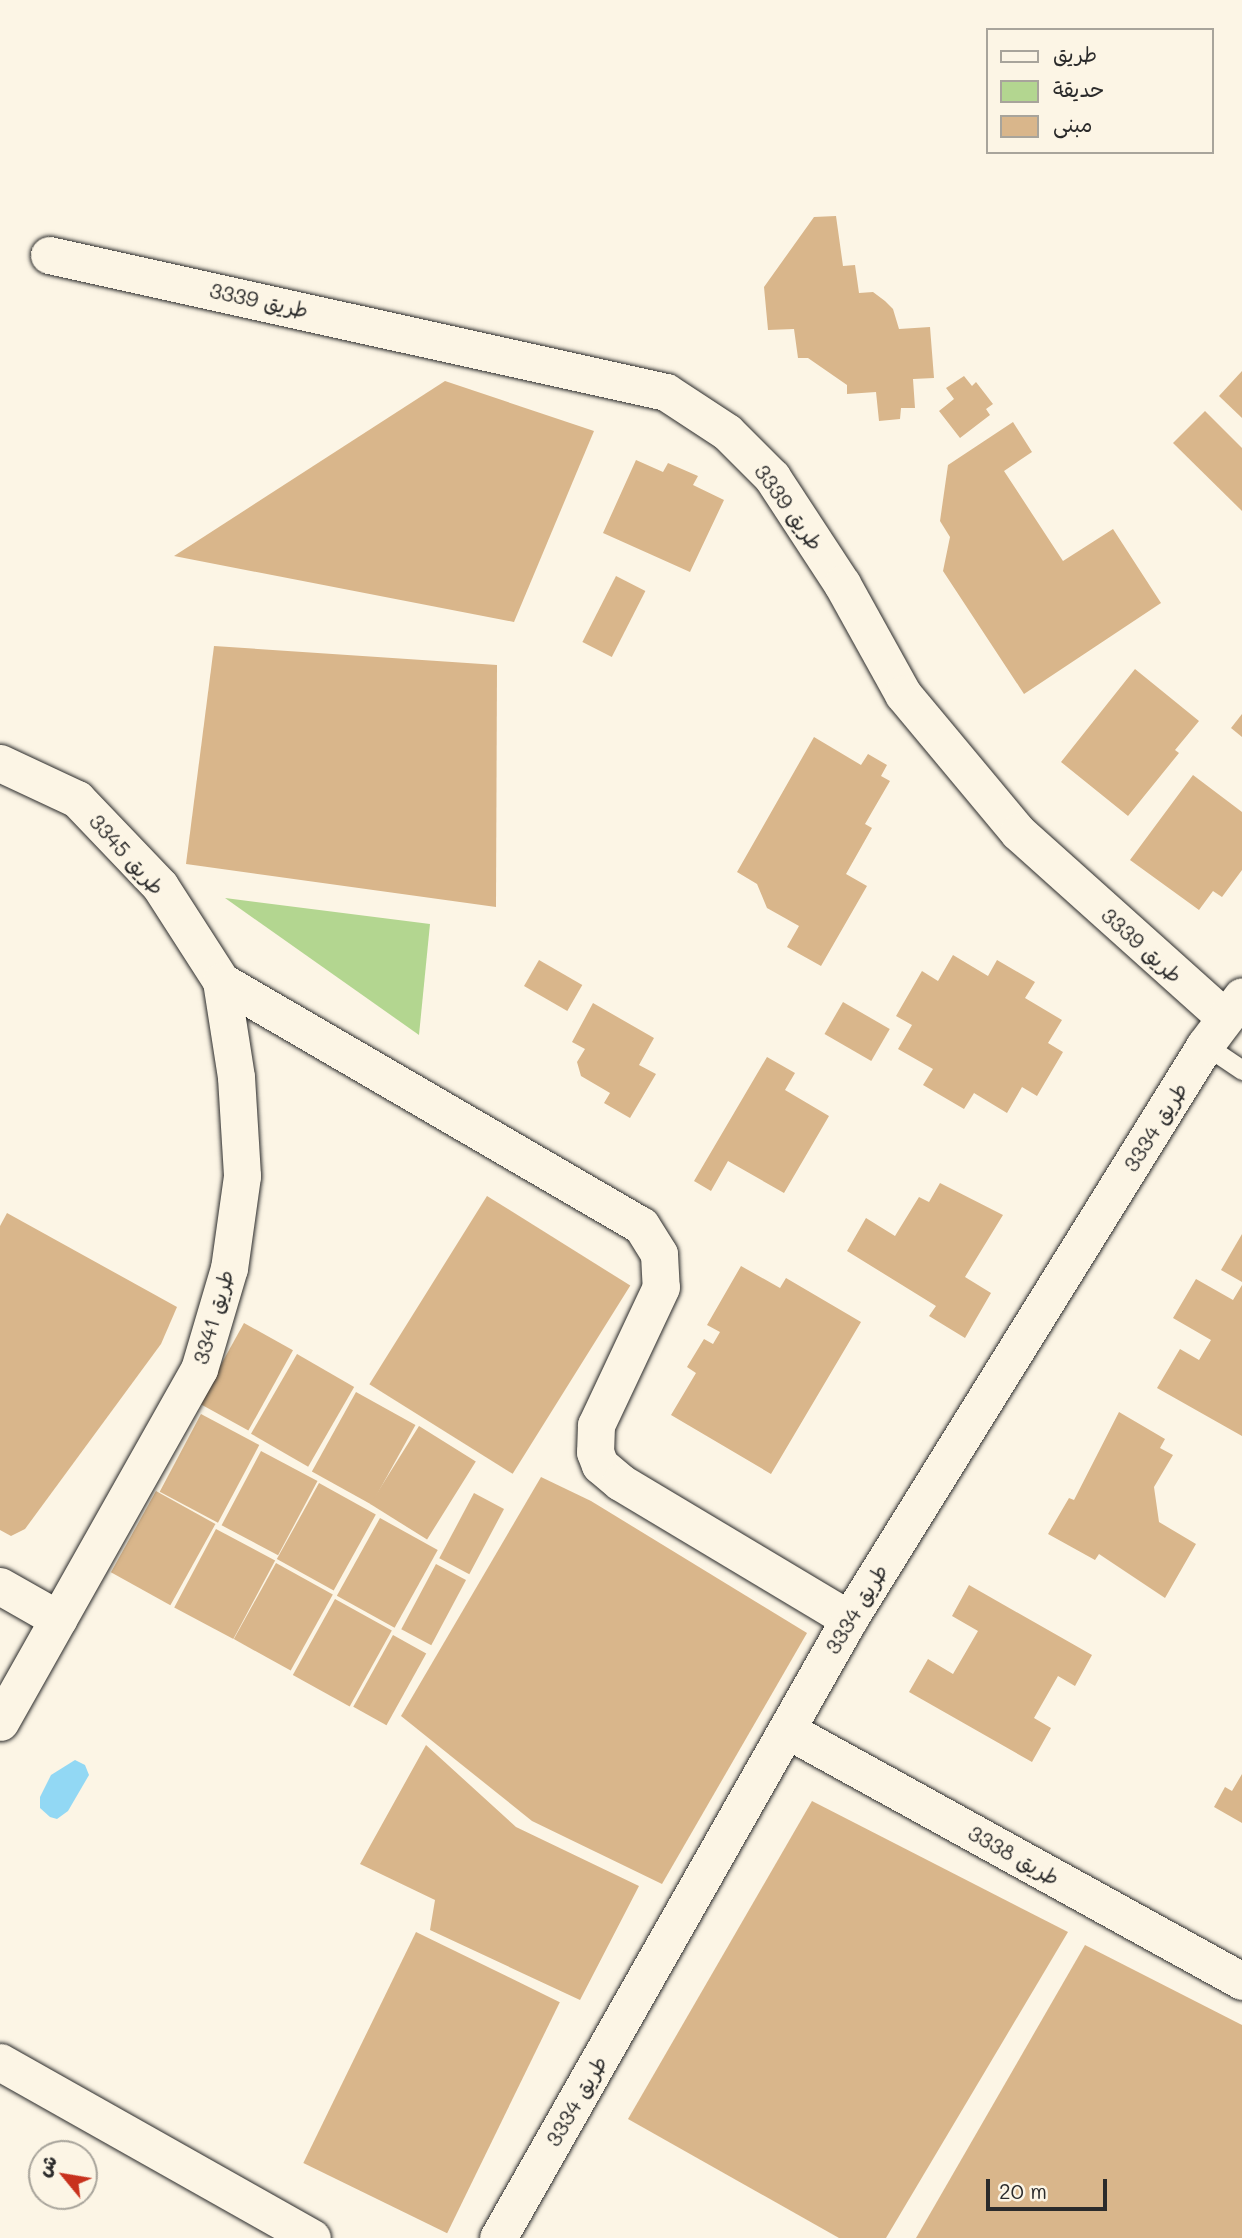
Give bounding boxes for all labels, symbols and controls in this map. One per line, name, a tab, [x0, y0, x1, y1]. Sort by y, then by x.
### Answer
legend	[986, 28, 1214, 154]
text: طريق	[1053, 40, 1097, 67]
text: حديقة	[1053, 75, 1104, 102]
text: مبنى	[1053, 110, 1092, 137]
street label: طريق 3339	[207, 277, 311, 323]
street label: طريق 3339	[749, 459, 829, 555]
street label: طريق 3345	[84, 808, 170, 900]
street label: طريق 3339	[1096, 902, 1188, 988]
street label: طريق 3334	[1118, 1078, 1192, 1176]
street label: طريق 3341	[187, 1267, 239, 1367]
street label: طريق 3334	[819, 1560, 893, 1658]
street label: طريق 3338	[964, 1820, 1064, 1890]
street label: طريق 3334	[540, 2051, 612, 2151]
north arrow	[28, 2140, 98, 2210]
text: ش	[30, 2150, 62, 2181]
scale bar	[990, 2164, 1111, 2208]
text: 20 m	[999, 2177, 1047, 2204]

